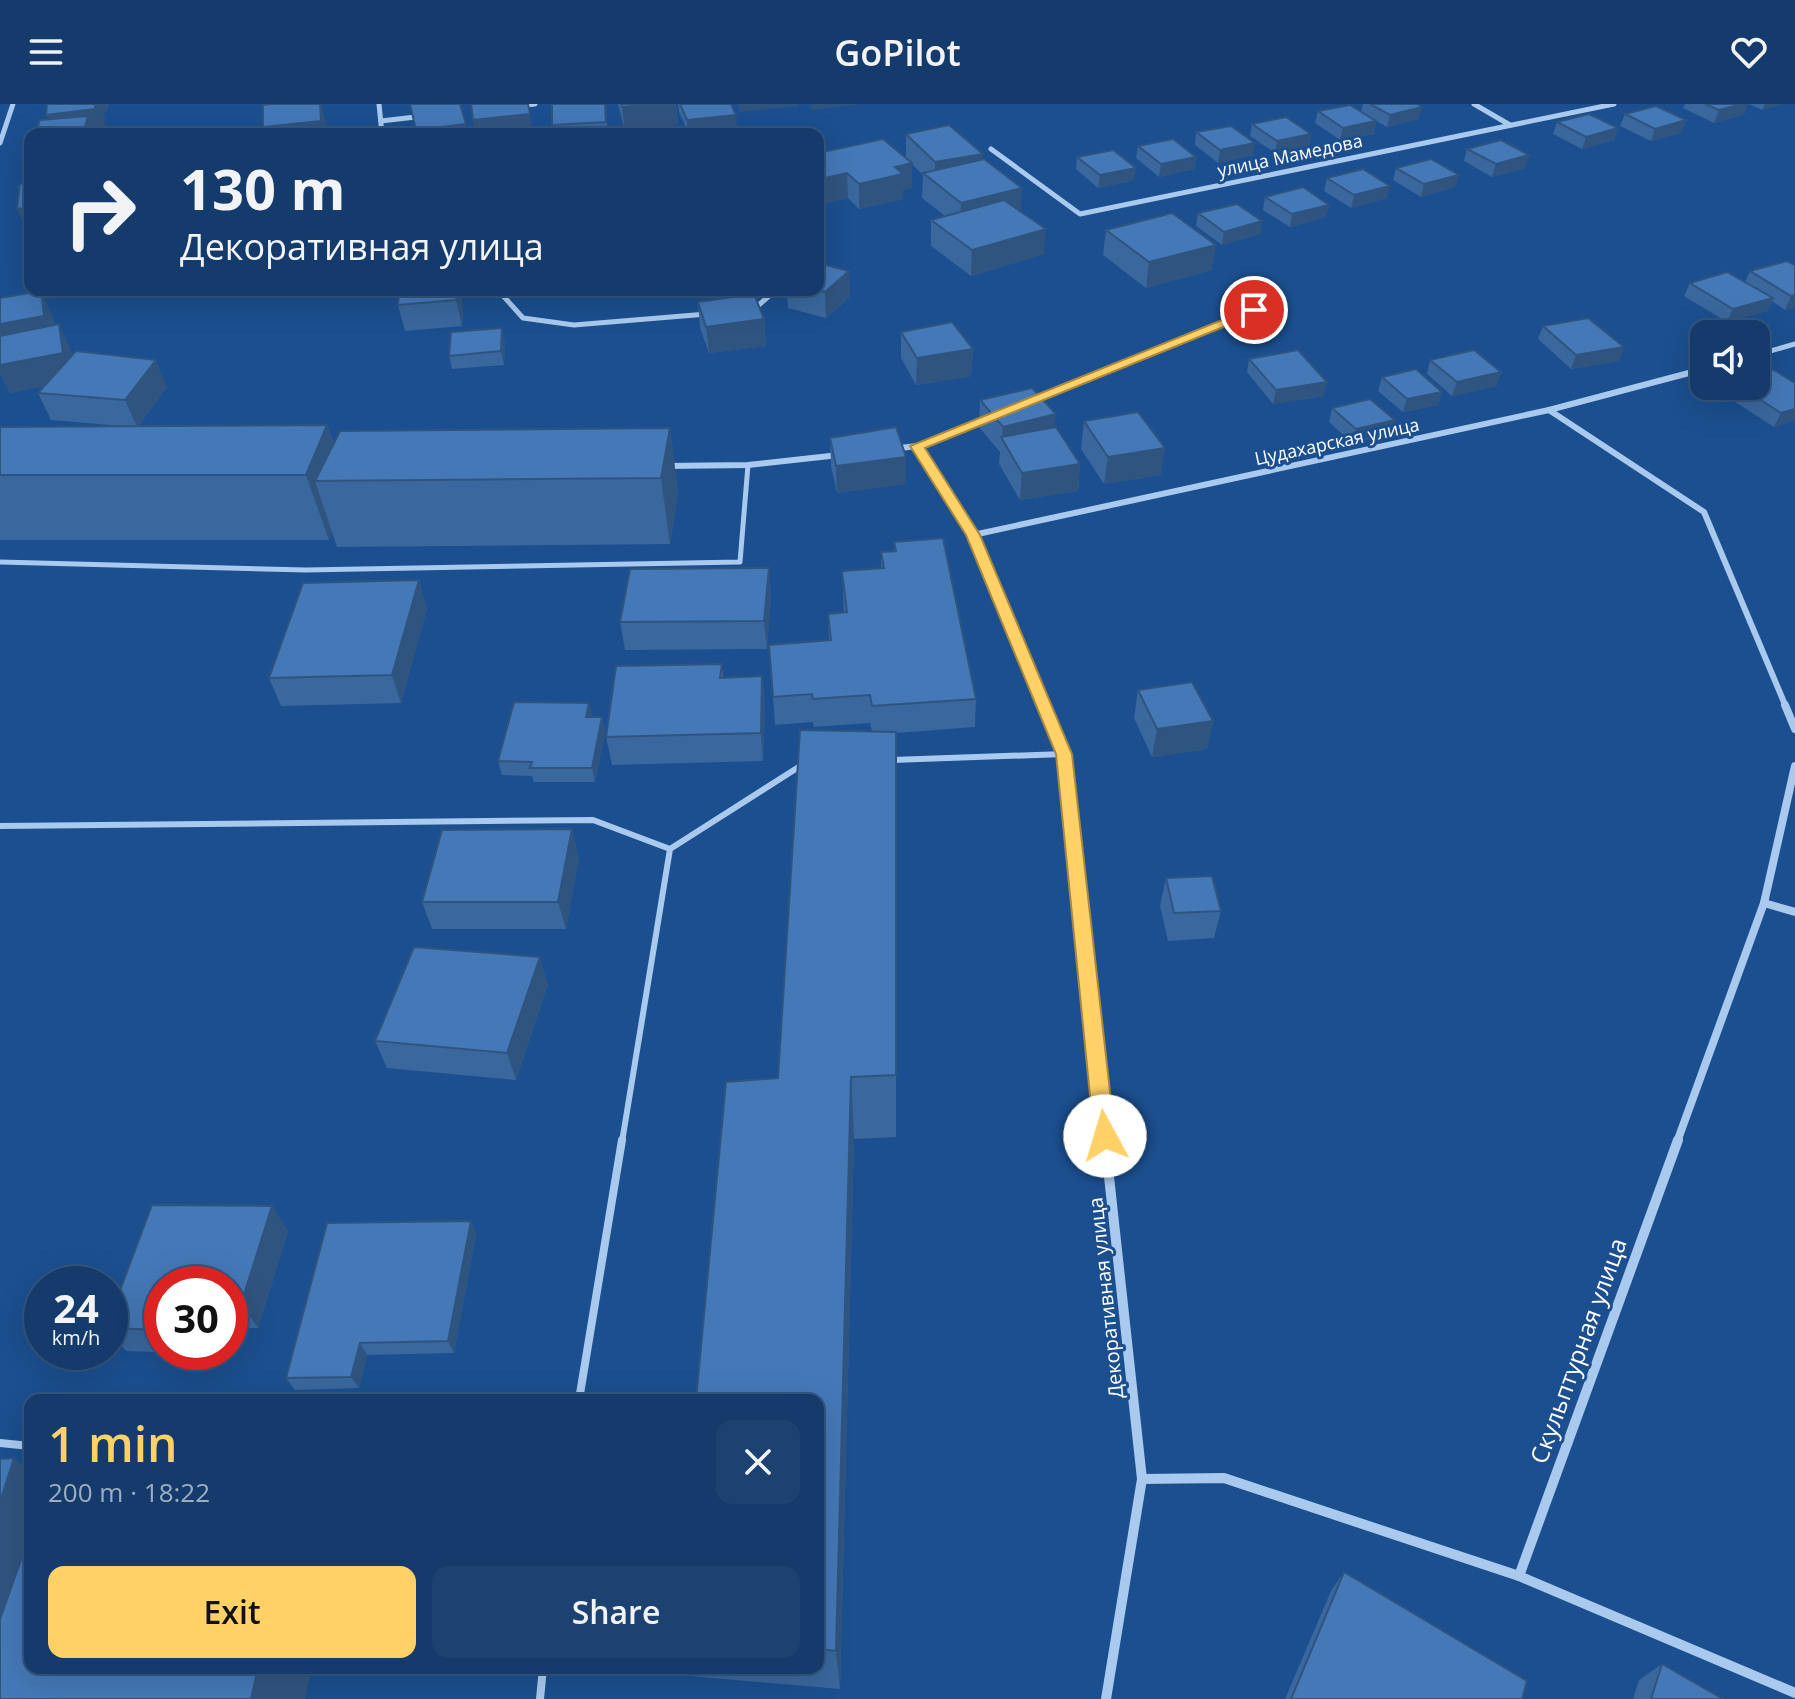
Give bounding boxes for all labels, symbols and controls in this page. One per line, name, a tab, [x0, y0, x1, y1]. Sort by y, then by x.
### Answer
text: GoPilot	[834, 28, 961, 77]
icon: menu	[24, 30, 68, 74]
icon: heart	[1727, 30, 1771, 74]
street label: улица Мамедова	[1215, 128, 1365, 182]
text: 130 m	[180, 150, 346, 226]
icon: right	[48, 160, 152, 264]
text: Декоративная улица	[180, 222, 544, 271]
pin	[1220, 276, 1288, 344]
icon: arrive	[1232, 288, 1276, 332]
map controls	[1690, 320, 1770, 400]
button: sound	[1690, 320, 1770, 400]
street label: Цудахарская улица	[1252, 412, 1421, 470]
position arrow	[1063, 1094, 1147, 1178]
street label: Декоративная улица	[1082, 1196, 1129, 1400]
street label: Скульптурная улица	[1521, 1233, 1634, 1468]
speed limit sign: 30	[144, 1266, 248, 1370]
text: 24	[53, 1280, 99, 1335]
text: km/h	[52, 1324, 100, 1351]
text: 1 min	[48, 1411, 178, 1476]
button: close	[716, 1420, 800, 1504]
text: 200 m · 18:22	[48, 1474, 210, 1510]
button: Exit	[48, 1566, 416, 1658]
button: Share	[432, 1566, 800, 1658]

